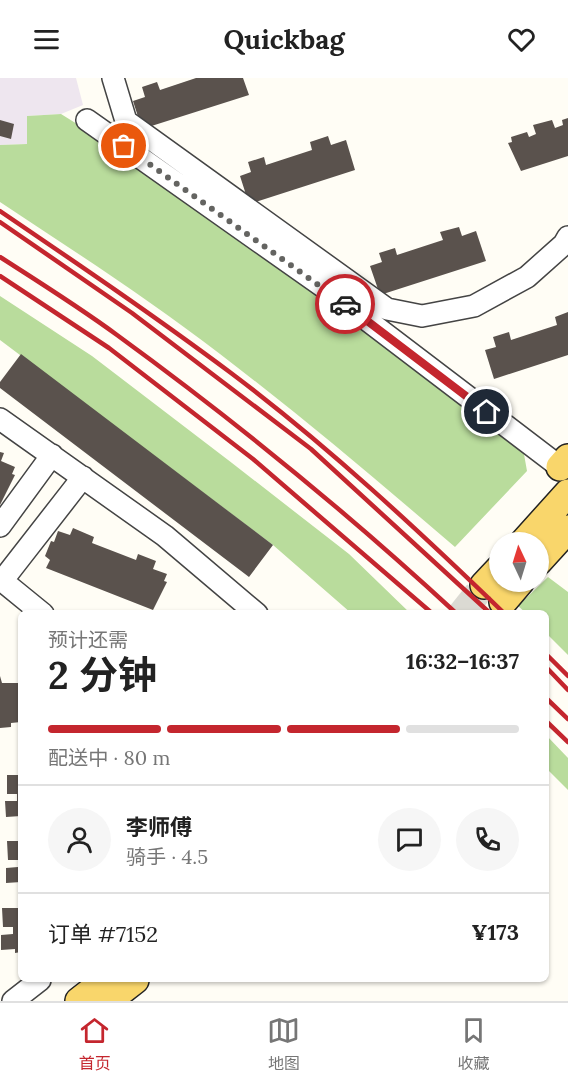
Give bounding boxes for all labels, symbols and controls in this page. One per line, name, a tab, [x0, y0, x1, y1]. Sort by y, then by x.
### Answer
text: Quickbag	[224, 22, 345, 56]
icon: menu	[30, 23, 63, 56]
icon: heart	[505, 23, 538, 56]
pin	[98, 120, 149, 171]
icon: bag	[107, 129, 140, 162]
courier	[315, 274, 375, 334]
icon: car	[329, 288, 362, 321]
pin	[461, 386, 512, 437]
icon: home	[470, 395, 503, 428]
north arrow	[489, 532, 549, 592]
map controls	[489, 532, 549, 592]
text: 预计还需	[48, 627, 128, 652]
text: 16:32–16:37	[406, 647, 519, 675]
text: 2 分钟	[48, 650, 157, 700]
text: 配送中 · 80 m	[48, 745, 170, 770]
button: person	[48, 808, 111, 871]
button: chat	[378, 808, 441, 871]
button: phone	[456, 808, 519, 871]
text: 李师傅	[126, 813, 192, 841]
text: 骑手 · 4.5	[126, 844, 208, 869]
text: ¥173	[472, 918, 519, 946]
text: 订单 #7152	[48, 920, 158, 948]
tab: 首页	[78, 1014, 111, 1074]
tab: 地图	[267, 1014, 300, 1074]
tab: 收藏	[457, 1014, 490, 1074]

